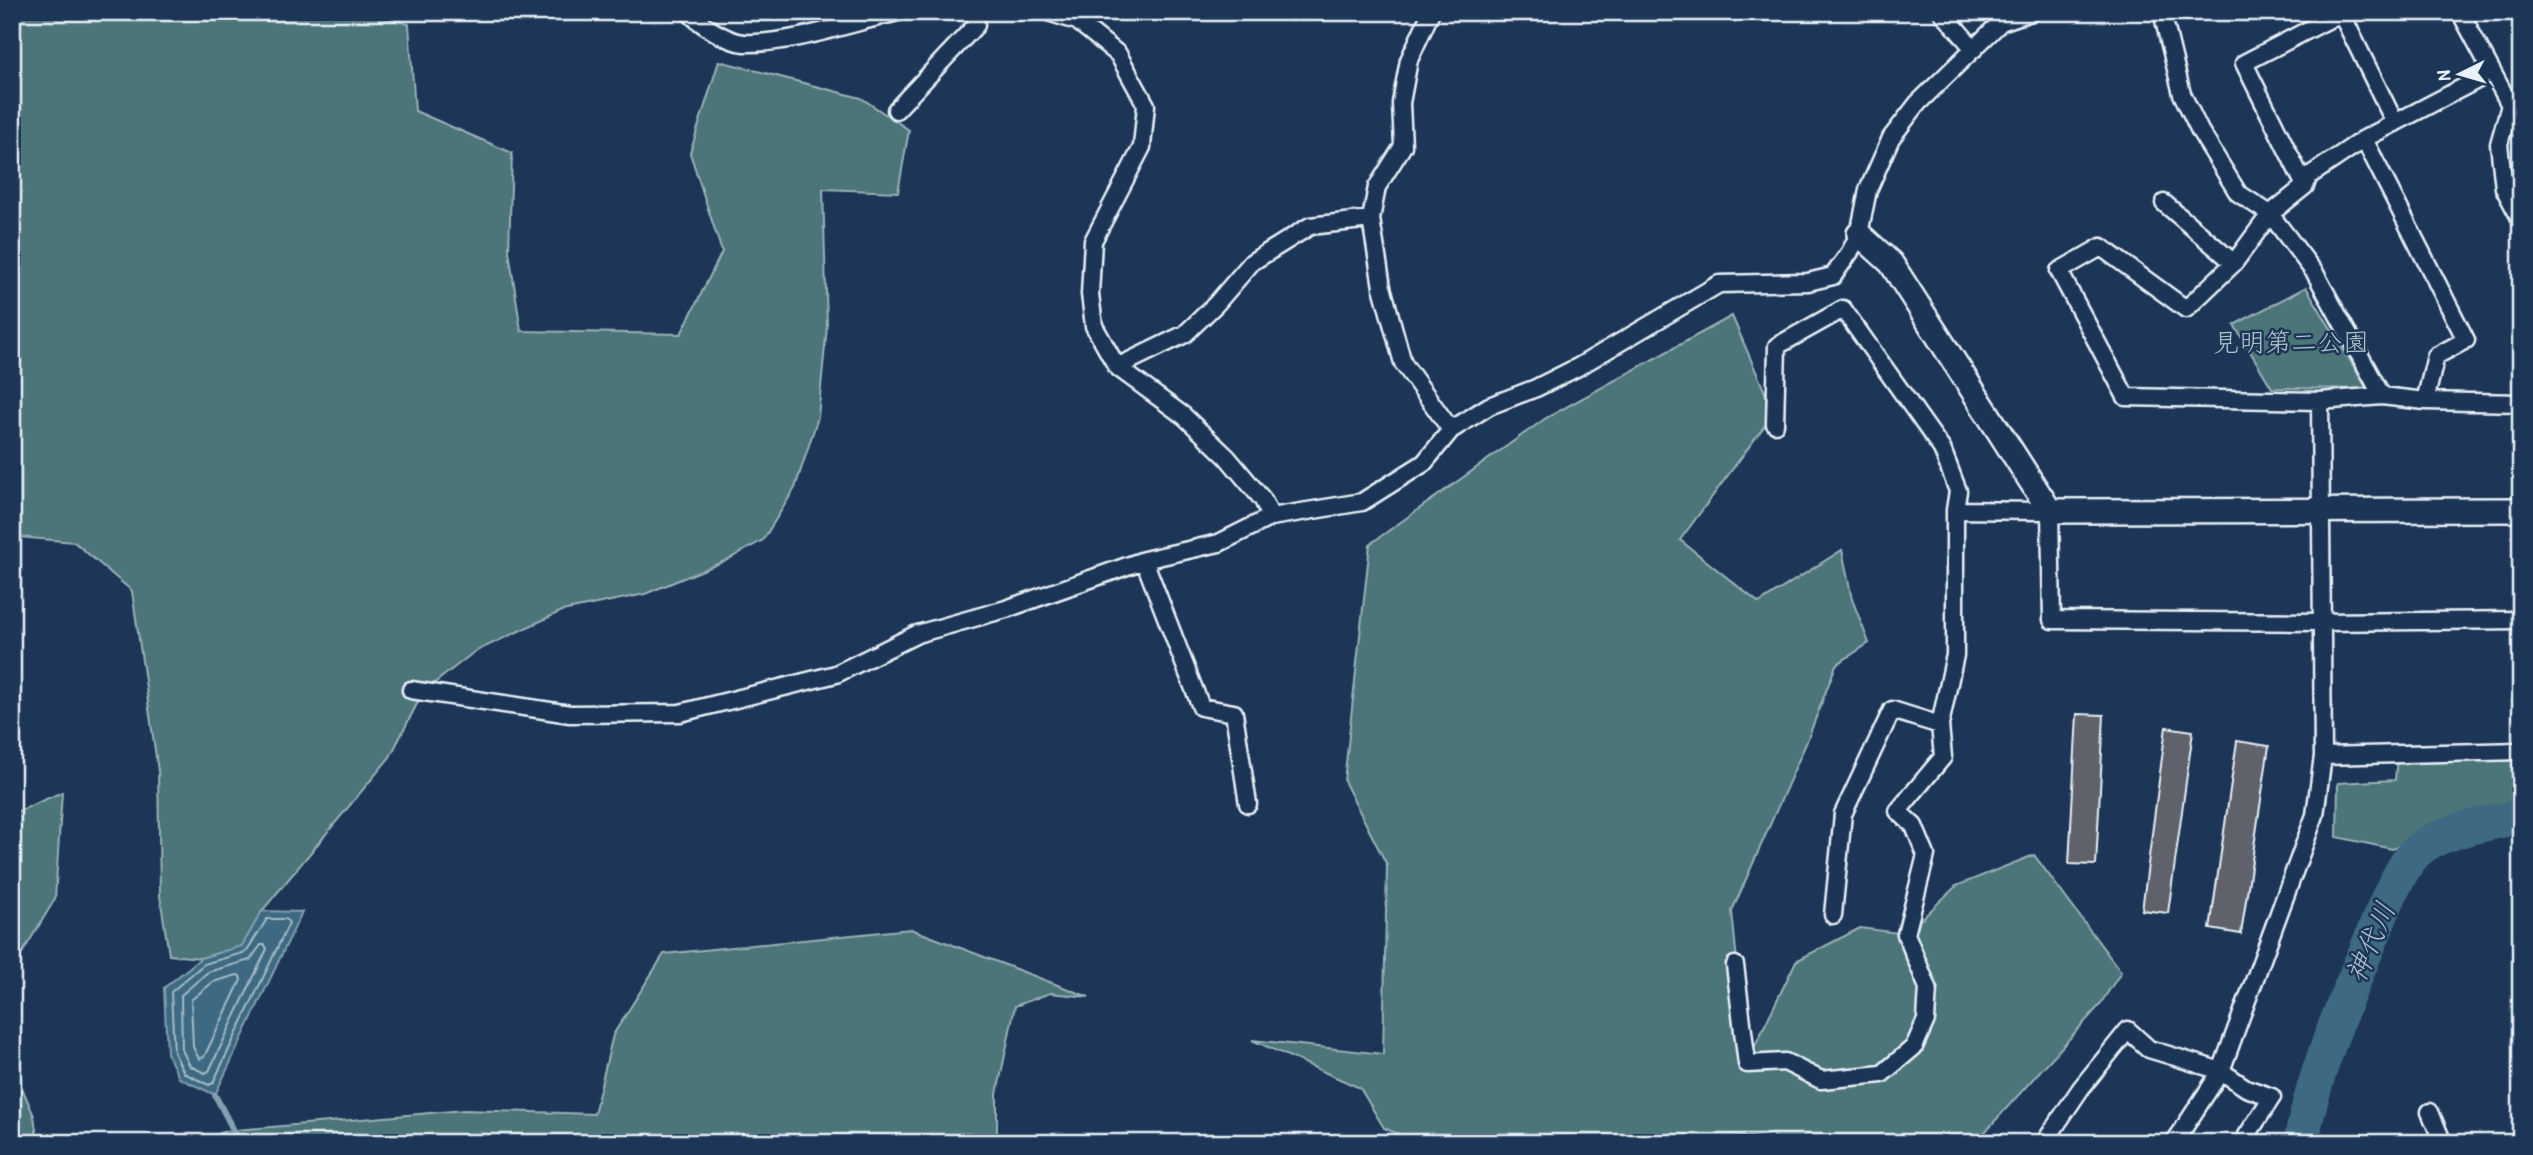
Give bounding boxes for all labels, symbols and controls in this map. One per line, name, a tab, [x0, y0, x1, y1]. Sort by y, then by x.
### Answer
north arrow	[2424, 38, 2494, 108]
text: N	[2430, 69, 2456, 82]
park label: 見明第二公園	[2213, 324, 2369, 359]
water label: 神代川	[2336, 896, 2404, 988]

